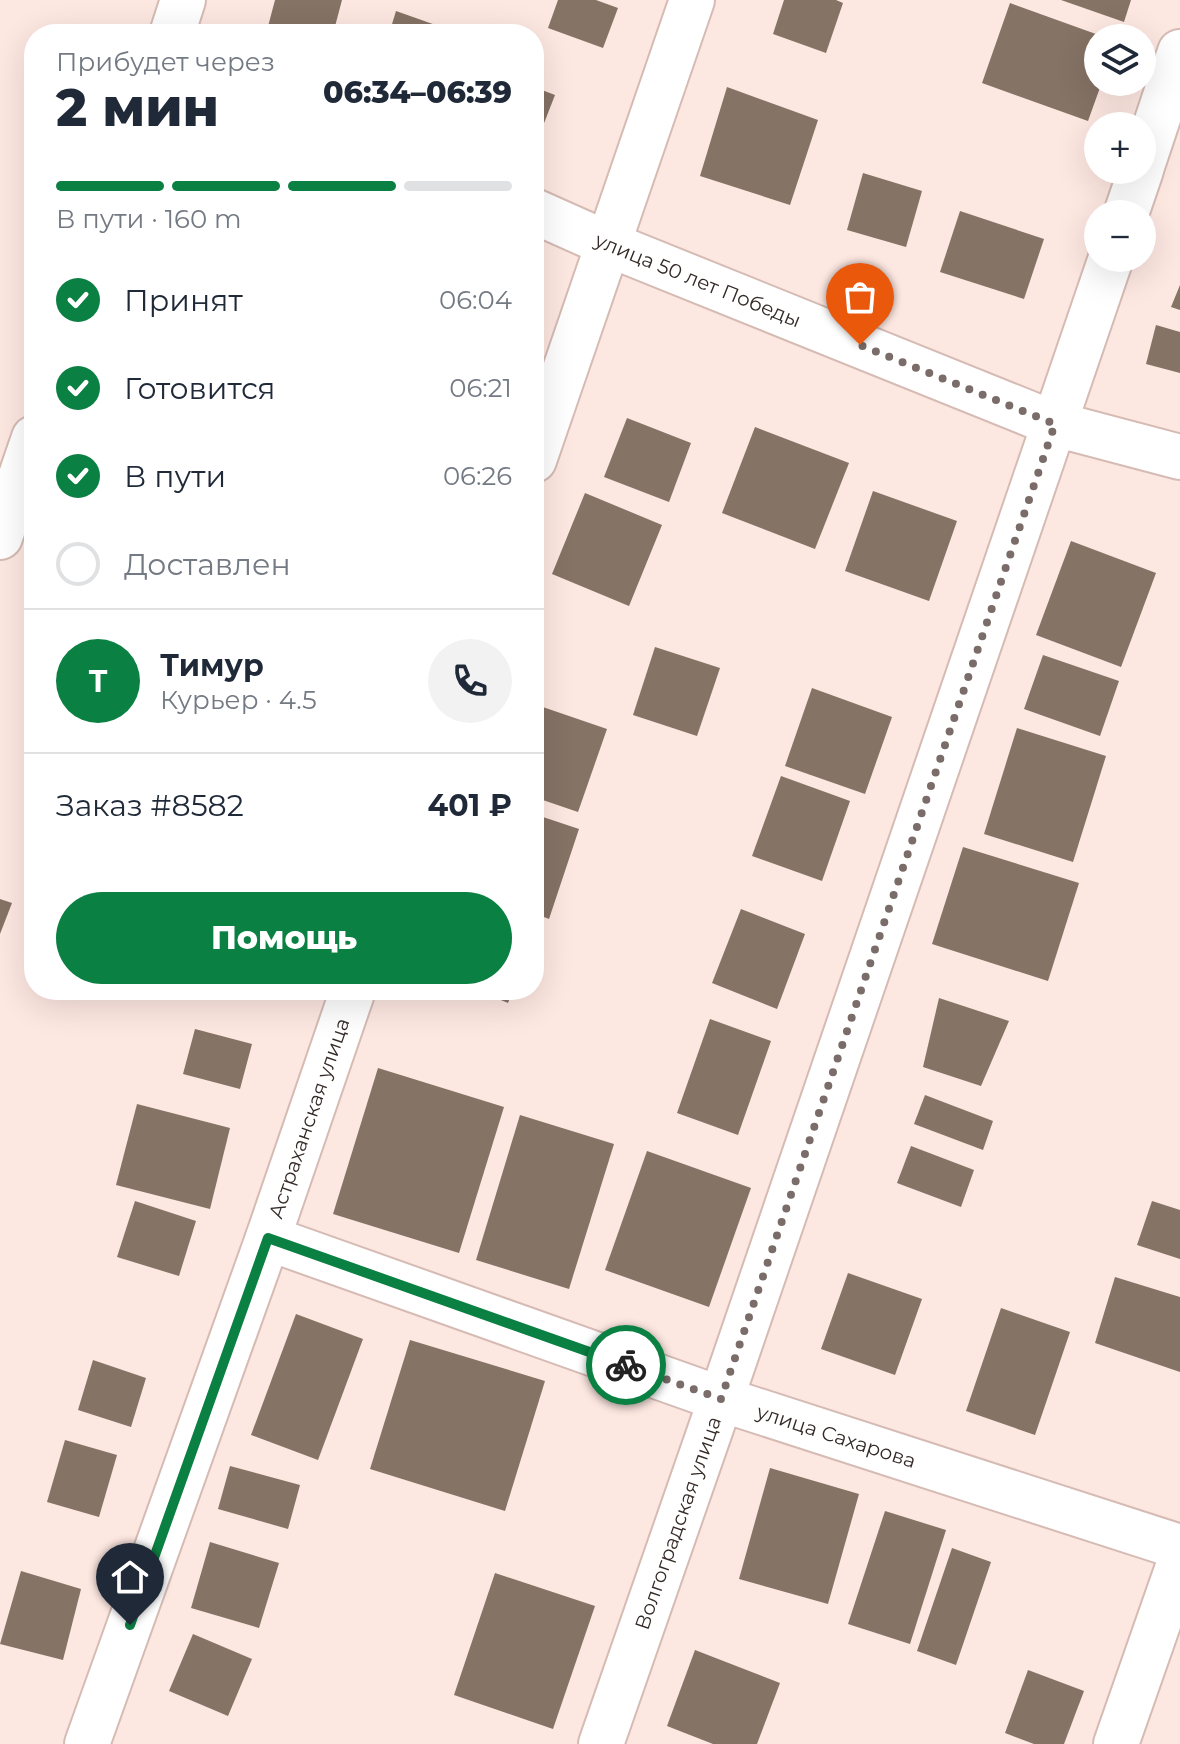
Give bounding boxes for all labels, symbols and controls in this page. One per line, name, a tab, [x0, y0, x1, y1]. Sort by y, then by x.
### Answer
map controls	[1084, 24, 1156, 272]
button: layers	[1084, 24, 1156, 96]
text: Прибудет через	[56, 46, 275, 78]
text: 06:34–06:39	[323, 74, 512, 111]
text: 2 мин	[56, 76, 219, 139]
button: +	[1084, 112, 1156, 184]
button: −	[1084, 200, 1156, 272]
text: В пути · 160 m	[56, 203, 242, 235]
street label: улица 50 лет Победы	[590, 227, 805, 332]
pin	[826, 263, 894, 345]
icon: bag	[838, 275, 882, 319]
icon: check	[56, 278, 100, 322]
text: Принят	[124, 282, 243, 319]
text: 06:04	[439, 284, 512, 316]
icon: check	[56, 366, 100, 410]
text: Готовится	[124, 370, 276, 407]
text: 06:21	[449, 372, 512, 404]
icon: check	[56, 454, 100, 498]
text: В пути	[124, 458, 226, 495]
text: 06:26	[443, 460, 512, 492]
text: Доставлен	[124, 546, 291, 583]
button: phone	[428, 639, 512, 723]
text: Тимур	[160, 647, 264, 684]
text: Т	[88, 663, 108, 700]
text: Курьер · 4.5	[160, 684, 317, 716]
text: Заказ #8582	[56, 787, 244, 824]
text: 401 ₽	[428, 787, 512, 824]
button: Помощь	[56, 892, 512, 984]
street label: Астраханская улица	[264, 1015, 354, 1222]
courier	[586, 1325, 666, 1405]
icon: bike	[604, 1343, 648, 1387]
street label: улица Сахарова	[753, 1399, 919, 1473]
street label: Волгоградская улица	[630, 1413, 726, 1633]
pin	[96, 1543, 164, 1625]
icon: home	[108, 1555, 152, 1599]

